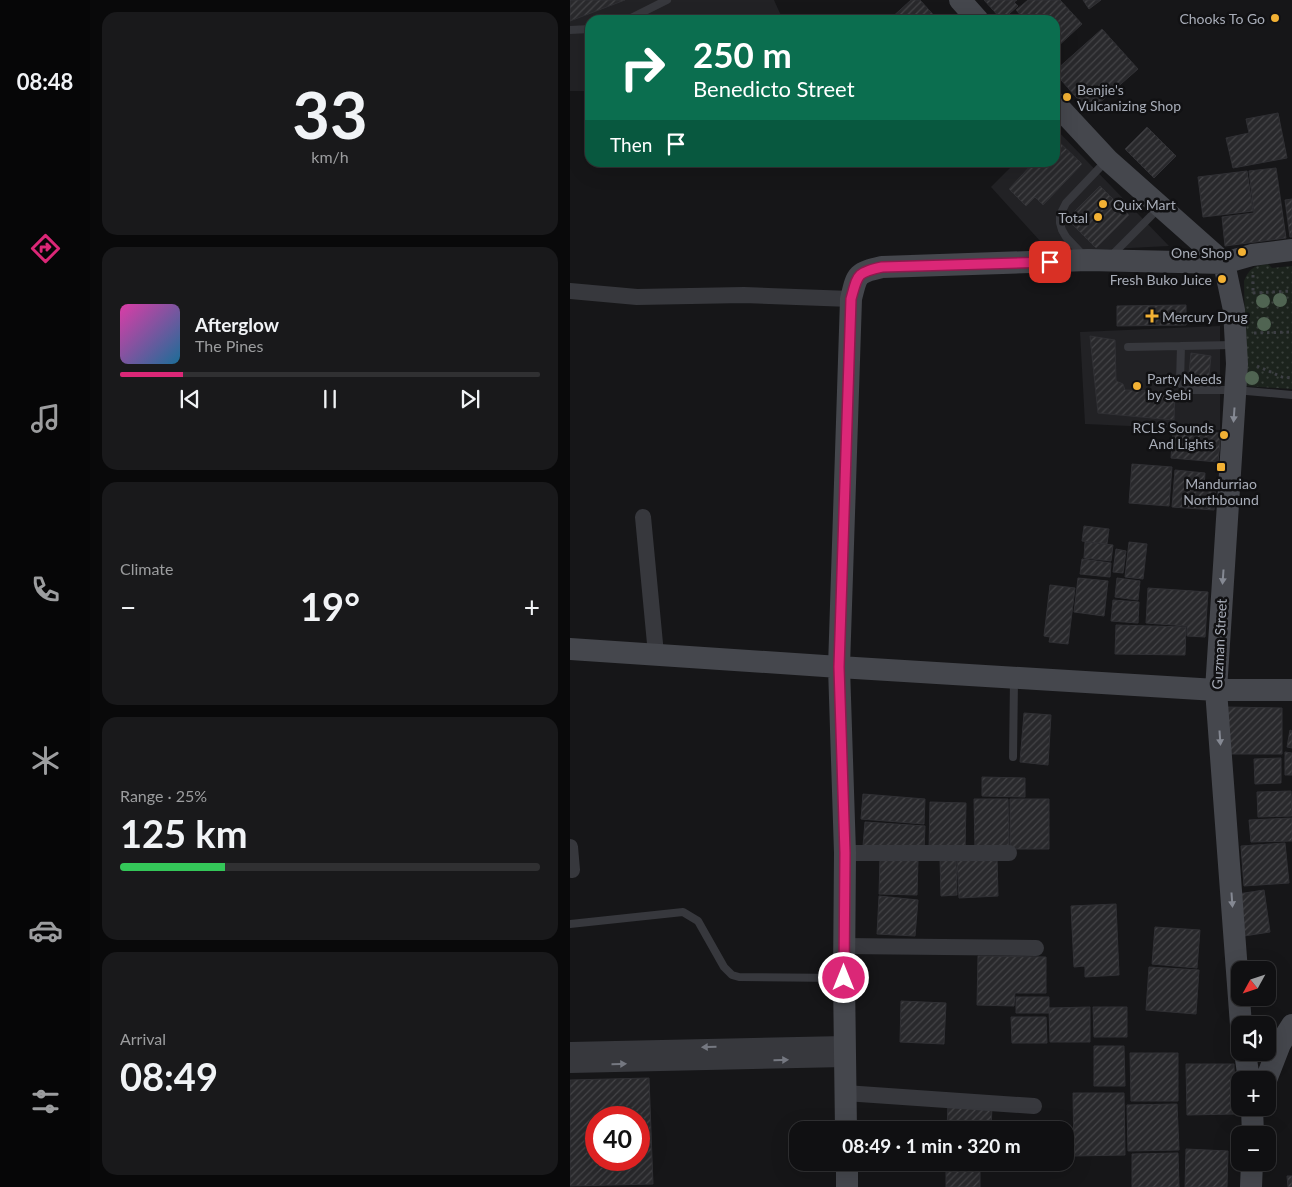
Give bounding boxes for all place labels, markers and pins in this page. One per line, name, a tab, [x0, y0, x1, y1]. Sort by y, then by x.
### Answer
place label: Chooks To Go	[1179, 10, 1265, 27]
marker: Chooks To Go	[1269, 12, 1281, 24]
place label: Benjie's Vulcanizing Shop	[1077, 81, 1181, 114]
marker: Benjie's Vulcanizing Shop	[1061, 91, 1073, 103]
place label: Quix Mart	[1113, 196, 1176, 213]
marker: Quix Mart	[1097, 198, 1109, 210]
place label: Total	[1058, 209, 1088, 226]
marker: Total	[1092, 211, 1104, 223]
pin	[1029, 241, 1071, 283]
place label: One Shop	[1171, 244, 1232, 261]
marker: One Shop	[1236, 246, 1248, 258]
place label: Fresh Buko Juice	[1110, 271, 1212, 288]
marker: Fresh Buko Juice	[1216, 273, 1228, 285]
place label: Mercury Drug	[1162, 308, 1248, 325]
marker: Mercury Drug	[1146, 310, 1158, 322]
place label: Party Needs by Sebi	[1147, 370, 1222, 403]
marker: Party Needs by Sebi	[1131, 380, 1143, 392]
place label: RCLS Sounds And Lights	[1133, 419, 1214, 452]
marker: RCLS Sounds And Lights	[1218, 429, 1230, 441]
marker: Mandurriao Northbound	[1215, 461, 1227, 473]
place label: Mandurriao Northbound	[1183, 475, 1259, 508]

